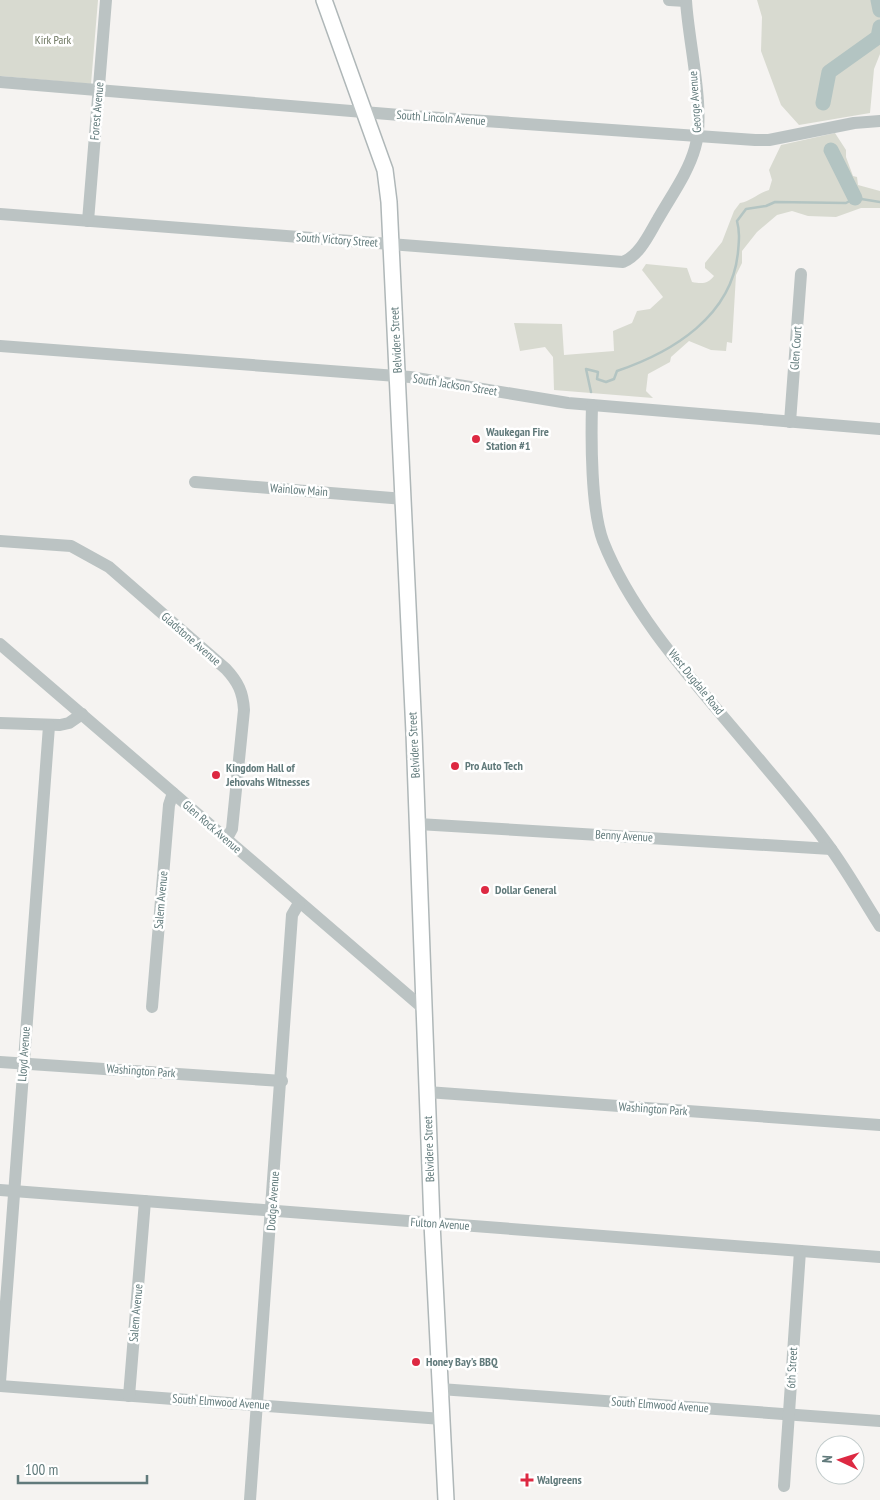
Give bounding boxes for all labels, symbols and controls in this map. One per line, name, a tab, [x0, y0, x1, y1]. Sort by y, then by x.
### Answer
park label: Kirk Park	[35, 32, 72, 47]
street label: George Avenue	[685, 71, 704, 133]
street label: Forest Avenue	[86, 81, 107, 141]
street label: South Lincoln Avenue	[396, 107, 486, 128]
street label: South Victory Street	[296, 229, 379, 250]
street label: Belvidere Street	[386, 306, 405, 374]
street label: Glen Court	[786, 325, 805, 370]
street label: South Jackson Street	[412, 370, 499, 399]
place label: Waukegan Fire Station #1	[485, 424, 549, 453]
marker: Waukegan Fire Station #1	[470, 433, 482, 445]
street label: Wainlow Main	[270, 480, 328, 499]
street label: Gladstone Avenue	[159, 609, 224, 669]
street label: West Dugdale Road	[665, 646, 727, 717]
street label: Belvidere Street	[404, 711, 423, 779]
place label: Pro Auto Tech	[465, 758, 523, 773]
place label: Kingdom Hall of Jehovahs Witnesses	[225, 760, 310, 789]
marker: Pro Auto Tech	[449, 760, 461, 772]
marker: Kingdom Hall of Jehovahs Witnesses	[210, 769, 222, 781]
street label: Glen Rock Avenue	[180, 797, 245, 856]
street label: Benny Avenue	[595, 826, 653, 845]
street label: Salem Avenue	[150, 870, 171, 930]
place label: Dollar General	[495, 882, 557, 897]
marker: Dollar General	[479, 884, 491, 896]
street label: Lloyd Avenue	[14, 1026, 33, 1082]
street label: Washington Park	[106, 1061, 176, 1080]
street label: Washington Park	[618, 1099, 688, 1118]
street label: Belvidere Street	[420, 1115, 437, 1182]
street label: Dodge Avenue	[263, 1171, 282, 1231]
street label: Fulton Avenue	[410, 1214, 470, 1233]
street label: Salem Avenue	[125, 1283, 146, 1343]
street label: 6th Street	[783, 1346, 800, 1389]
place label: Honey Bay's BBQ	[426, 1354, 498, 1369]
marker: Honey Bay's BBQ	[410, 1356, 422, 1368]
street label: South Elmwood Avenue	[172, 1391, 270, 1412]
street label: South Elmwood Avenue	[611, 1394, 709, 1415]
north arrow	[815, 1435, 865, 1485]
scale bar	[18, 1452, 146, 1484]
text: N	[818, 1455, 836, 1463]
text: 100 m	[25, 1460, 58, 1479]
place label: Walgreens	[536, 1472, 582, 1487]
marker: Walgreens	[521, 1474, 533, 1486]

